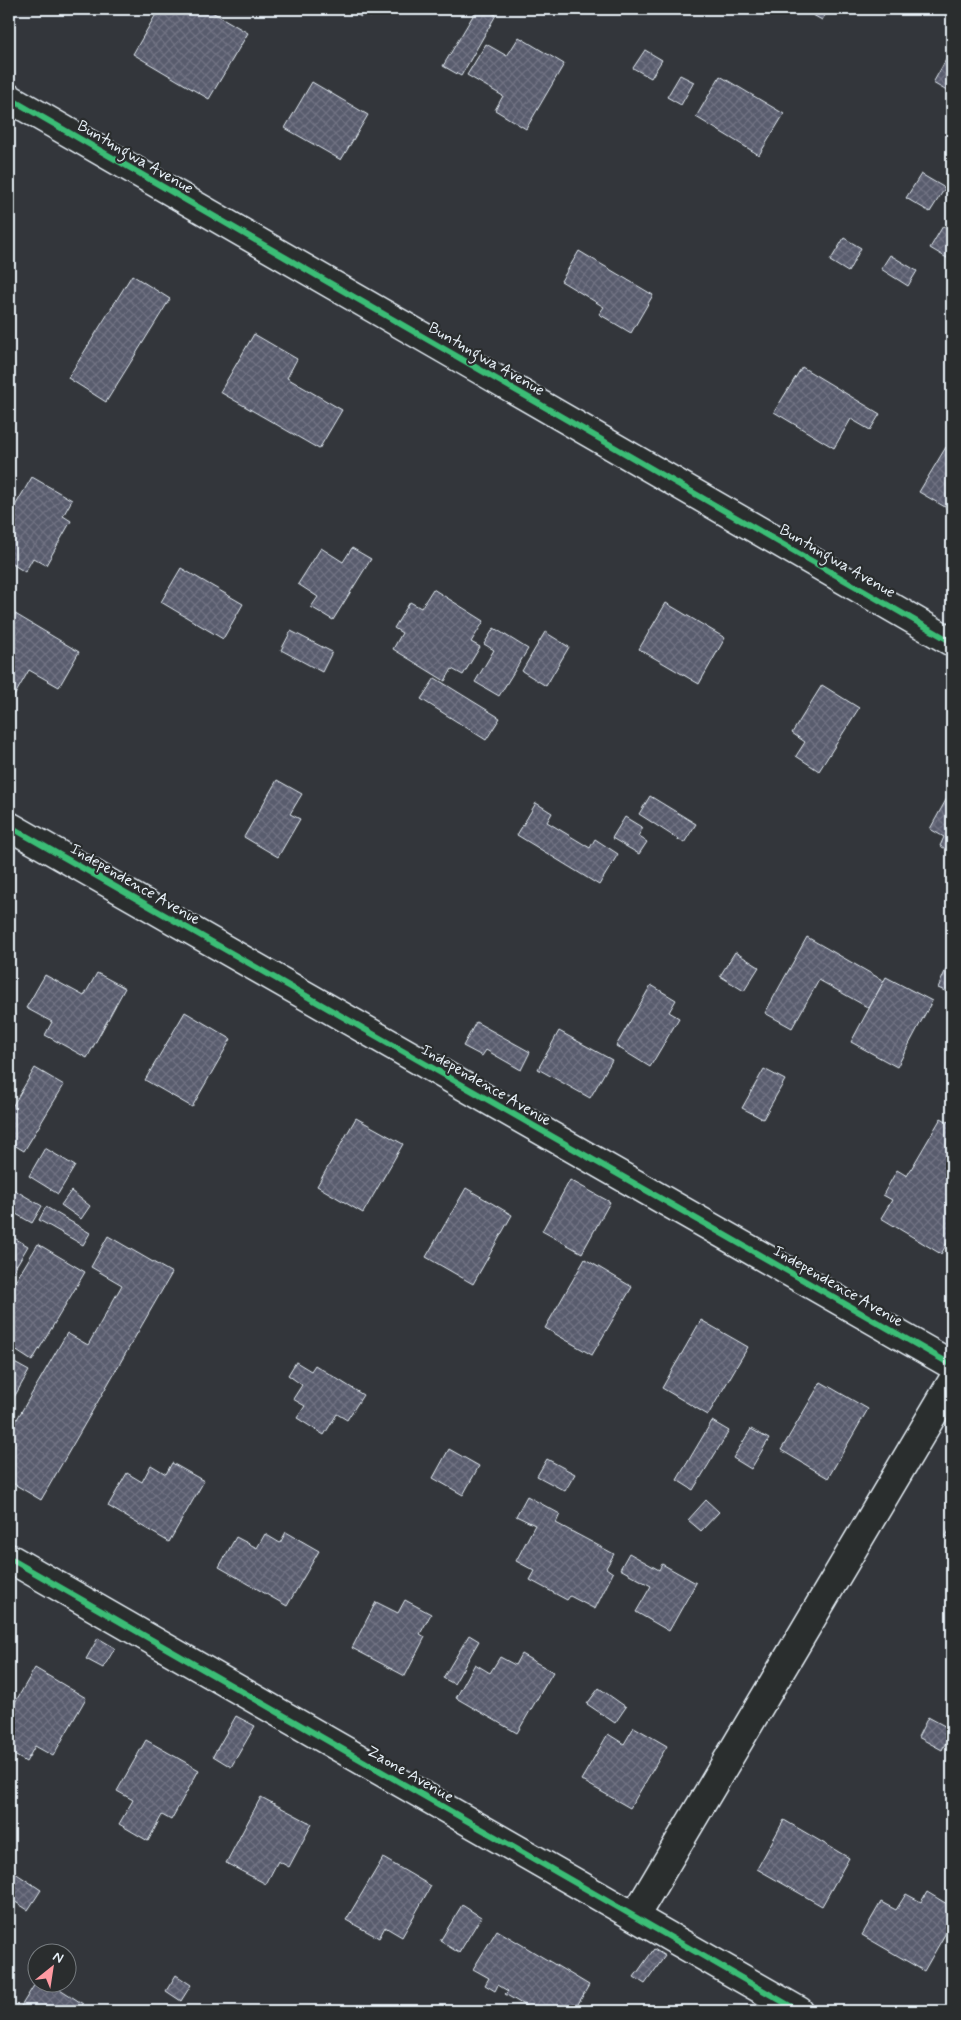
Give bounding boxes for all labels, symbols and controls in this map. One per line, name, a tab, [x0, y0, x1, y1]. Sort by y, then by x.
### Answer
street label: Buntungwa Avenue	[73, 115, 197, 200]
street label: Buntungwa Avenue	[424, 317, 548, 402]
street label: Buntungwa Avenue	[775, 519, 899, 604]
street label: Independence Avenue	[66, 838, 205, 930]
street label: Independence Avenue	[417, 1039, 556, 1131]
street label: Independence Avenue	[769, 1240, 908, 1332]
street label: Zaone Avenue	[363, 1741, 458, 1808]
north arrow	[28, 1942, 78, 1992]
text: N	[49, 1947, 67, 1968]

